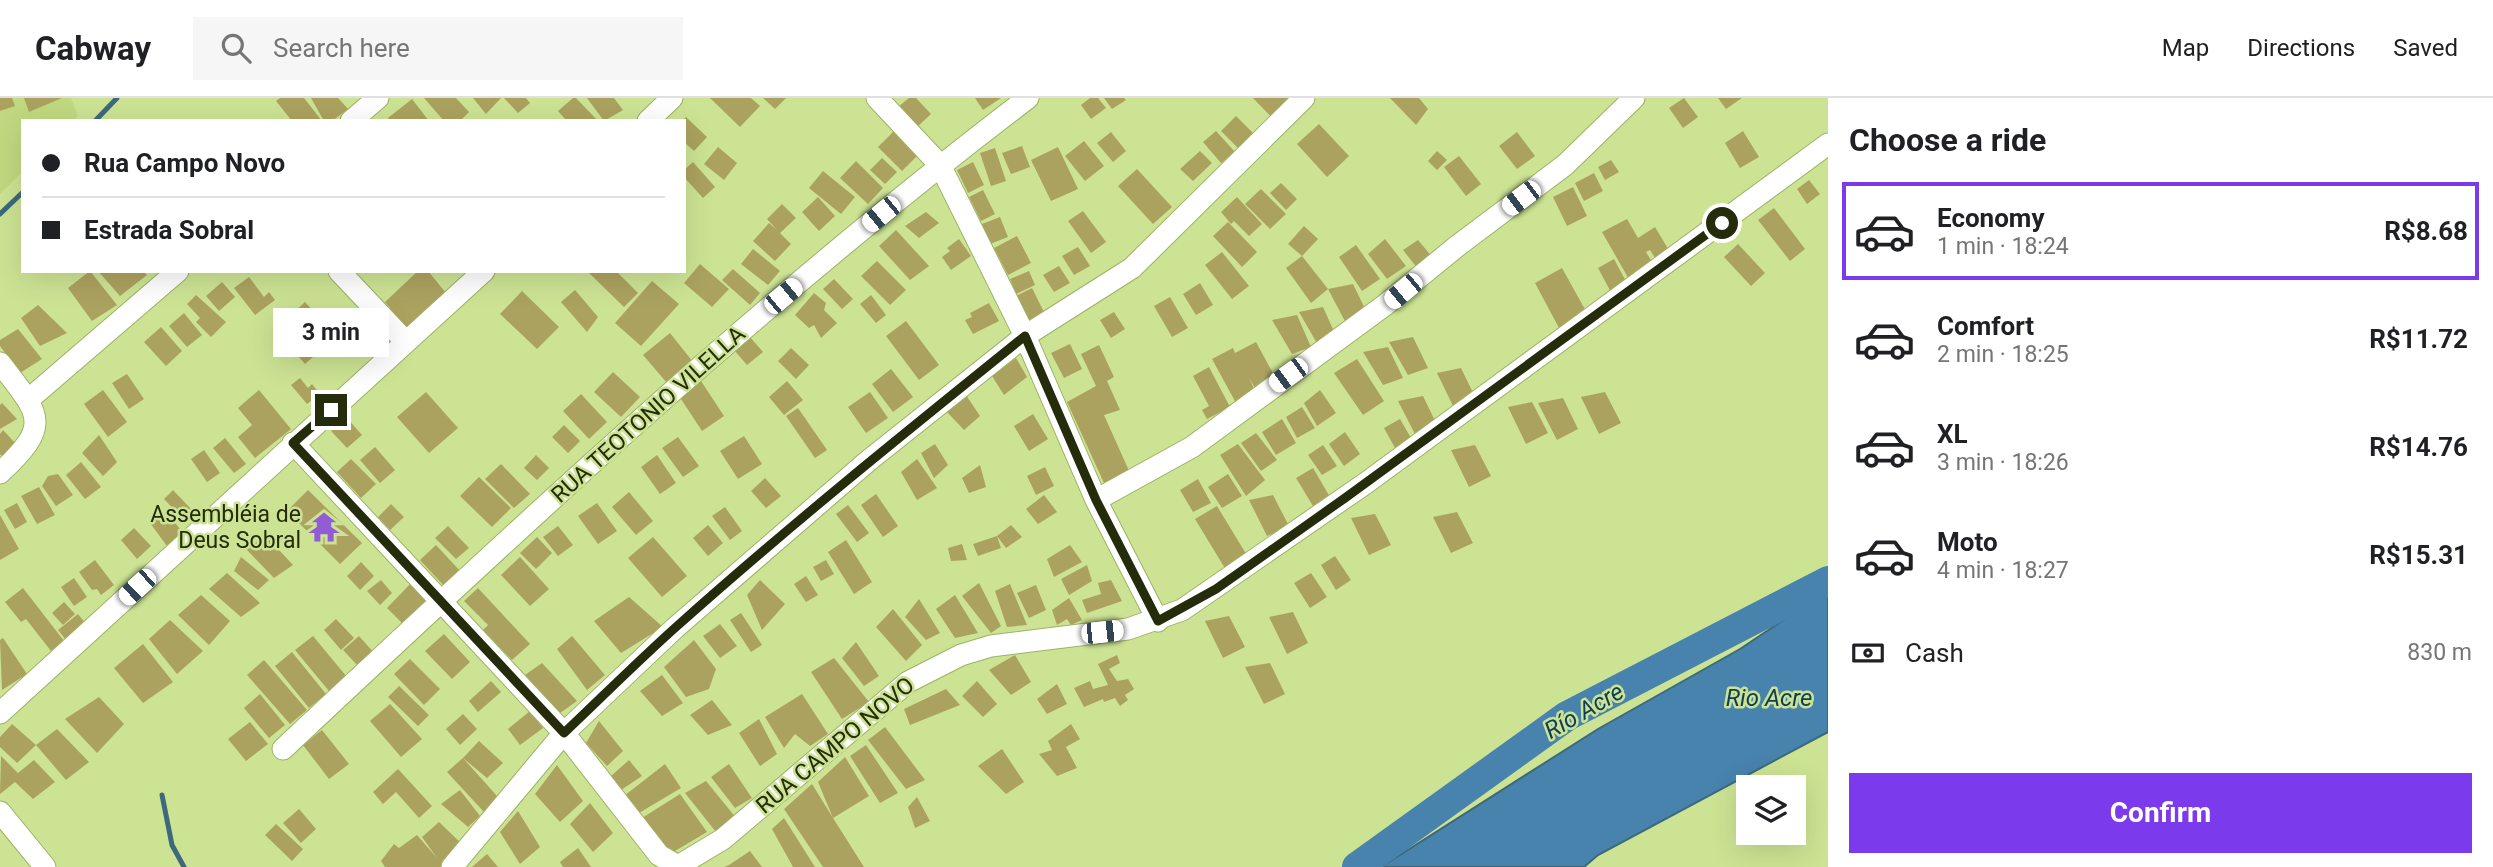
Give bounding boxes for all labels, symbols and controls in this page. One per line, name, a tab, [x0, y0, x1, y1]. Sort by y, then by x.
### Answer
search box	[193, 17, 683, 80]
text: Cabway	[35, 29, 151, 68]
icon: search	[217, 29, 255, 67]
text: Search here	[273, 33, 410, 63]
text: Map	[2162, 34, 2209, 62]
text: Directions	[2247, 34, 2355, 62]
text: Saved	[2393, 34, 2458, 62]
text: Choose a ride	[1849, 121, 2046, 159]
text: Rua Campo Novo	[84, 148, 285, 178]
car	[1498, 177, 1545, 219]
car	[859, 193, 904, 235]
icon: car	[1853, 200, 1916, 263]
text: Economy	[1937, 203, 2044, 233]
route start	[1706, 207, 1738, 239]
text: Estrada Sobral	[84, 215, 254, 245]
text: R$8.68	[2384, 216, 2468, 246]
text: 1 min · 18:24	[1937, 233, 2069, 260]
car	[1381, 269, 1426, 313]
car	[761, 274, 806, 318]
callout: 3 min	[273, 308, 389, 358]
icon: car	[1853, 308, 1916, 371]
text: Comfort	[1937, 311, 2034, 341]
text: 3 min	[302, 319, 360, 346]
street label: RUA TEOTONIO VILELLA	[546, 320, 751, 508]
text: R$11.72	[2369, 324, 2468, 354]
text: 2 min · 18:25	[1937, 341, 2069, 368]
car	[1265, 354, 1312, 396]
route end	[315, 394, 347, 426]
icon: car	[1853, 416, 1916, 479]
text: XL	[1937, 419, 1968, 449]
text: R$14.76	[2369, 432, 2468, 462]
text: 3 min · 18:26	[1937, 449, 2069, 476]
place label: Assembléia de Deus Sobral	[150, 501, 301, 554]
temple icon: Assembléia de Deus Sobral	[307, 510, 341, 544]
icon: car	[1853, 524, 1916, 587]
text: Moto	[1937, 527, 1998, 557]
text: R$15.31	[2369, 540, 2468, 570]
text: 4 min · 18:27	[1937, 557, 2069, 584]
car	[115, 565, 160, 609]
car	[1081, 619, 1124, 645]
icon: cash	[1849, 634, 1887, 672]
text: Cash	[1905, 638, 1964, 668]
text: 830 m	[2407, 639, 2472, 666]
street label: RUA CAMPO NOVO	[751, 671, 920, 819]
water label: Río Acre	[1539, 677, 1629, 745]
water label: Rio Acre	[1726, 684, 1812, 712]
button: Confirm	[1849, 773, 2472, 853]
map controls	[1736, 775, 1806, 845]
button: layers	[1736, 775, 1806, 845]

